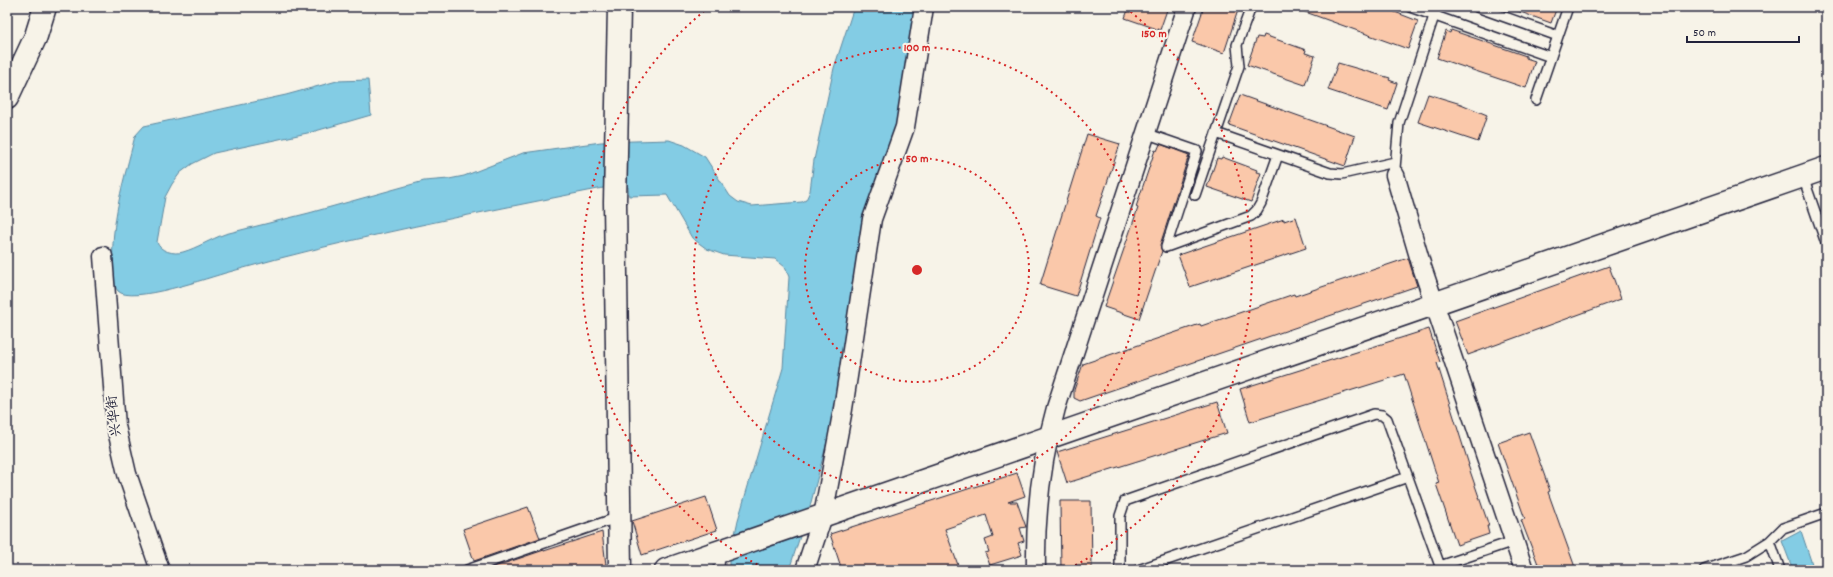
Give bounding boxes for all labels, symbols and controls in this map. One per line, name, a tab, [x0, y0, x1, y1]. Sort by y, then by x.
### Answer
scale bar	[1687, 18, 1799, 44]
text: 50 m	[1693, 25, 1716, 42]
text: 150 m	[1141, 26, 1167, 43]
text: 100 m	[904, 40, 930, 57]
text: 50 m	[905, 151, 929, 168]
centre of rings	[910, 263, 924, 277]
street label: 兴华街	[103, 394, 127, 438]

